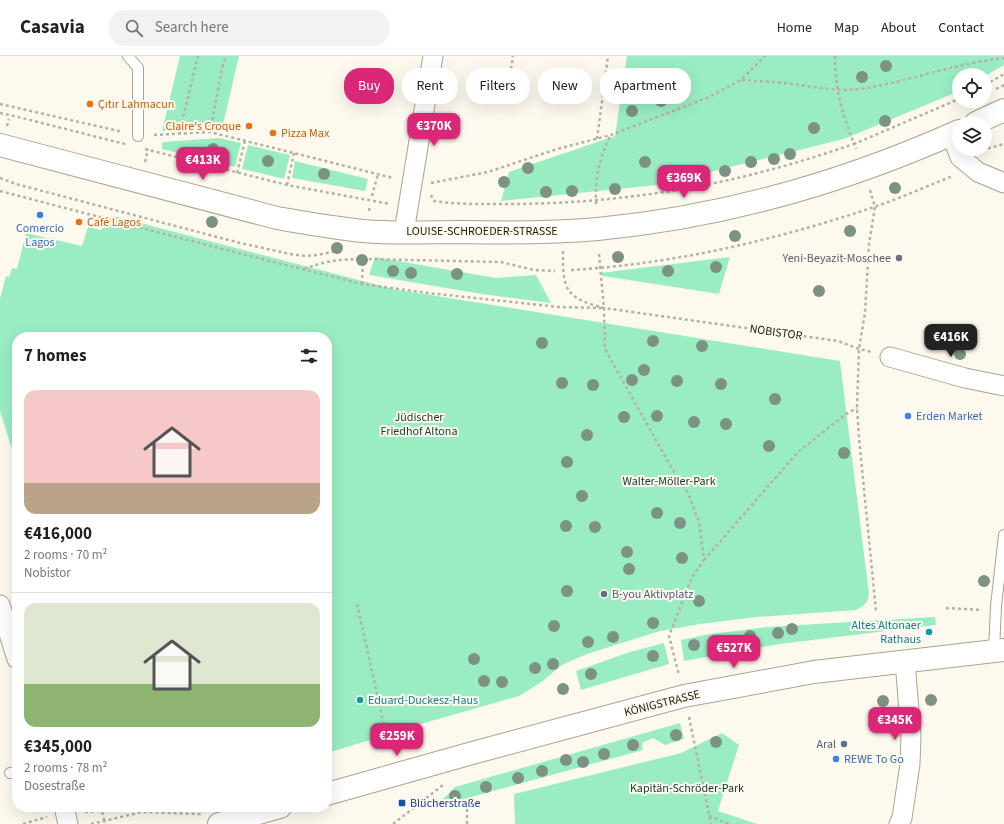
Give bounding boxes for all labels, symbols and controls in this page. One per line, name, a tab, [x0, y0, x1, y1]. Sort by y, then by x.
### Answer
search box	[109, 10, 389, 46]
text: Casavia	[20, 14, 85, 41]
icon: search	[123, 17, 145, 39]
text: Search here	[155, 17, 229, 38]
text: Home	[777, 18, 812, 38]
text: Map	[834, 18, 859, 38]
text: About	[881, 18, 916, 38]
text: Contact	[938, 18, 984, 38]
chip: Buy	[344, 68, 394, 104]
chip: Rent	[402, 68, 458, 104]
chip: Filters	[466, 68, 530, 104]
chip: New	[538, 68, 592, 104]
chip: Apartment	[600, 68, 691, 104]
map controls	[952, 68, 992, 156]
button: locate	[952, 68, 992, 108]
place label: Çıtır Lahmacun	[98, 96, 174, 113]
marker: Çıtır Lahmacun	[85, 99, 95, 109]
pin: €370K	[406, 113, 462, 147]
button: layers	[952, 116, 992, 156]
text: €370K	[416, 117, 452, 135]
place label: Claire's Croque	[165, 118, 241, 135]
marker: Claire's Croque	[244, 121, 254, 131]
place label: Pizza Max	[281, 125, 330, 142]
marker: Pizza Max	[268, 128, 278, 138]
pin: €413K	[175, 147, 231, 181]
text: €413K	[185, 151, 221, 169]
pin: €369K	[656, 165, 712, 199]
text: €369K	[666, 169, 702, 187]
marker: Comercio Lagos	[35, 210, 45, 220]
place label: Café Lagos	[87, 214, 141, 231]
marker: Café Lagos	[74, 217, 84, 227]
place label: Comercio Lagos	[16, 220, 64, 251]
street label: LOUISE-SCHROEDER-STRASSE	[406, 223, 558, 240]
place label: Yeni-Beyazit-Moschee	[781, 250, 891, 267]
marker: Yeni-Beyazit-Moschee	[894, 253, 904, 263]
street label: NOBISTOR	[748, 320, 804, 345]
pin: €416K	[923, 324, 979, 358]
text: €416K	[933, 328, 969, 346]
text: 7 homes	[24, 344, 86, 368]
icon: filters	[298, 345, 320, 367]
place label: Erden Market	[916, 408, 983, 425]
park label: Jüdischer Friedhof Altona	[381, 409, 457, 440]
marker: Erden Market	[903, 411, 913, 421]
icon: home	[136, 416, 208, 488]
park label: Walter-Möller-Park	[622, 473, 716, 490]
text: €416,000	[24, 522, 92, 546]
text: 2 rooms · 70 m²	[24, 546, 107, 564]
text: Nobistor	[24, 564, 71, 582]
place label: B-you Aktivplatz	[612, 586, 693, 603]
marker: B-you Aktivplatz	[599, 589, 609, 599]
place label: Altes Altonaer Rathaus	[851, 617, 922, 648]
marker: Altes Altonaer Rathaus	[924, 627, 934, 637]
icon: home	[136, 629, 208, 701]
pin: €527K	[706, 635, 762, 669]
text: €527K	[716, 639, 752, 657]
street label: KÖNIGSTRASSE	[622, 686, 702, 721]
place label: Eduard-Duckesz-Haus	[368, 692, 478, 709]
marker: Eduard-Duckesz-Haus	[355, 695, 365, 705]
pin: €345K	[867, 707, 923, 741]
text: €345K	[877, 711, 913, 729]
pin: €259K	[369, 723, 425, 757]
text: €259K	[379, 727, 415, 745]
text: €345,000	[24, 735, 92, 759]
place label: Aral	[816, 736, 836, 753]
marker: Aral	[839, 739, 849, 749]
place label: REWE To Go	[844, 751, 904, 768]
marker: REWE To Go	[831, 754, 841, 764]
text: 2 rooms · 78 m²	[24, 759, 107, 777]
text: Dosestraße	[24, 777, 85, 795]
park label: Kapitän-Schröder-Park	[630, 780, 744, 797]
place label: Blücherstraße	[410, 795, 480, 812]
marker: Blücherstraße	[397, 798, 407, 808]

